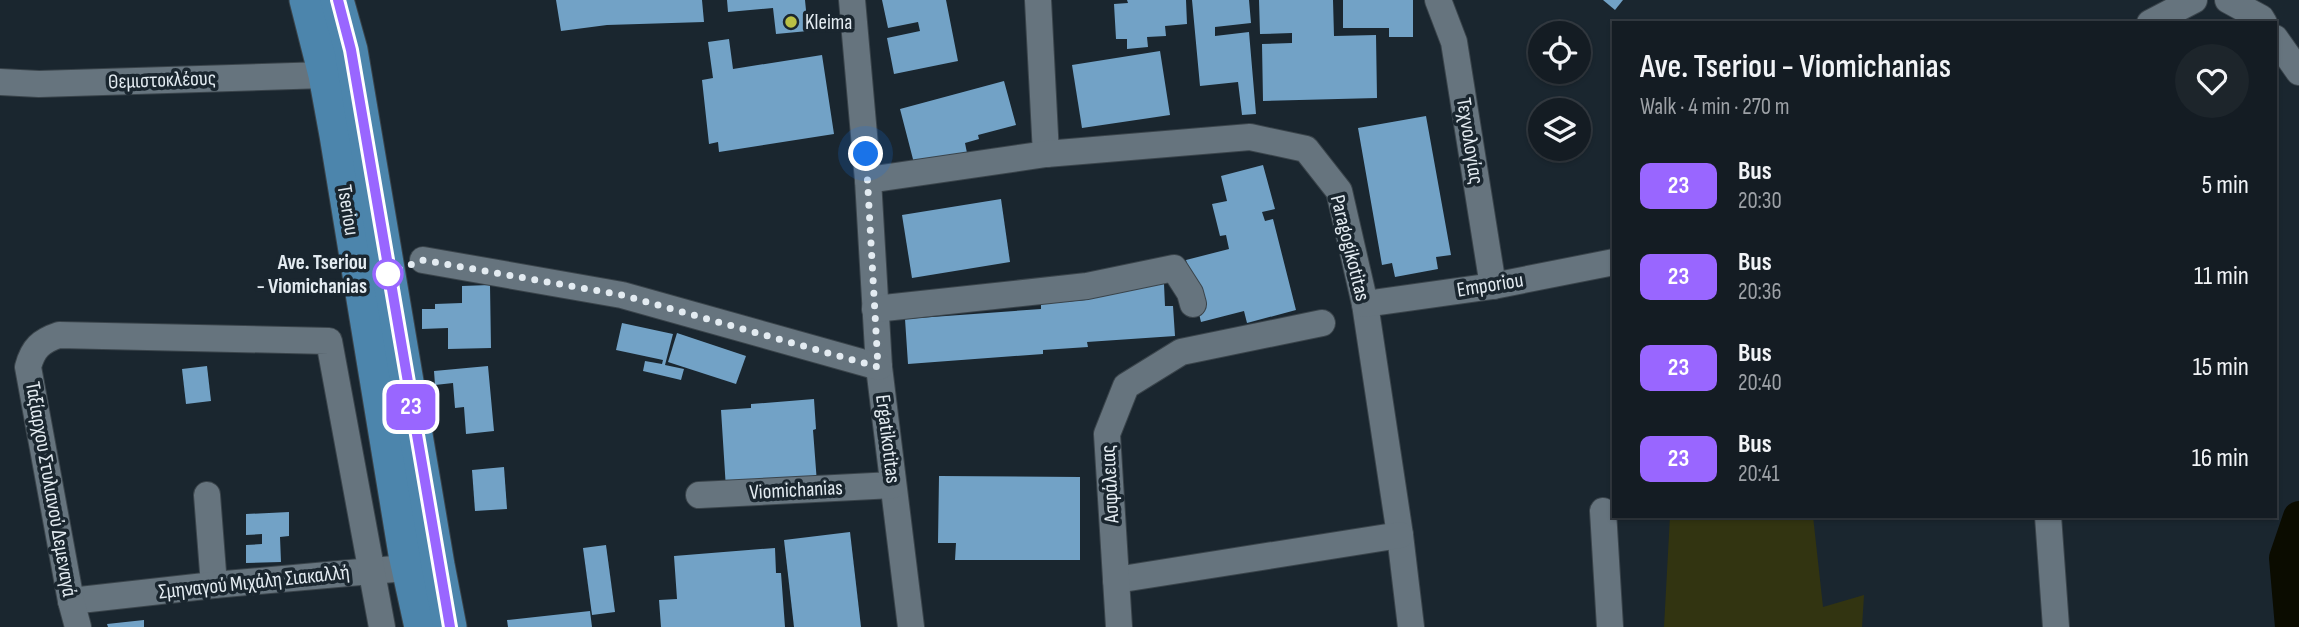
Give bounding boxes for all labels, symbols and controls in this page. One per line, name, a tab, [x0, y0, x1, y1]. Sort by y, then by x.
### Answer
place label: Kleima	[805, 10, 852, 35]
marker: Kleima	[783, 14, 799, 30]
map controls	[1528, 21, 1591, 161]
button: locate	[1528, 21, 1591, 84]
button: heart	[2175, 44, 2249, 118]
text: Ave. Tseriou - Viomichanias	[1640, 47, 1951, 87]
street label: Θεμιστοκλέους	[108, 66, 216, 94]
text: Walk · 4 min · 270 m	[1640, 93, 1790, 121]
street label: Τεχνολογίας	[1451, 96, 1489, 186]
button: layers	[1528, 98, 1591, 161]
your location	[848, 136, 883, 171]
text: Bus	[1738, 156, 1772, 187]
text: 5 min	[2202, 170, 2249, 201]
text: 23	[1668, 171, 1689, 200]
street label: Tseriou	[332, 183, 364, 237]
text: 20:30	[1738, 187, 1782, 215]
street label: Paragogikotitas	[1325, 192, 1375, 304]
text: Bus	[1738, 247, 1772, 278]
place label: Ave. Tseriou - Viomichanias	[257, 250, 367, 299]
marker: Ave. Tseriou - Viomichanias	[373, 259, 403, 289]
text: 11 min	[2194, 261, 2249, 292]
text: 23	[1668, 262, 1689, 291]
street label: Emporiou	[1455, 267, 1525, 303]
text: 20:36	[1738, 278, 1782, 306]
text: Bus	[1738, 338, 1772, 369]
text: 15 min	[2193, 352, 2249, 383]
text: 23	[1668, 353, 1689, 382]
text: 20:40	[1738, 369, 1782, 397]
street label: Ταξίαρχου Στυλιανού Δεμεναγά	[20, 380, 82, 599]
line badge: 23	[380, 384, 443, 430]
text: 23	[400, 392, 422, 421]
street label: Ergatikotitas	[870, 393, 906, 485]
text: Bus	[1738, 429, 1772, 460]
text: 16 min	[2192, 443, 2249, 474]
street label: Ασφάλειας	[1095, 444, 1125, 525]
text: 23	[1668, 444, 1689, 473]
text: 20:41	[1738, 460, 1780, 488]
street label: Viomichanias	[749, 475, 843, 505]
street label: Σμηναγού Μιχάλη Σιακαλλή	[157, 560, 351, 604]

